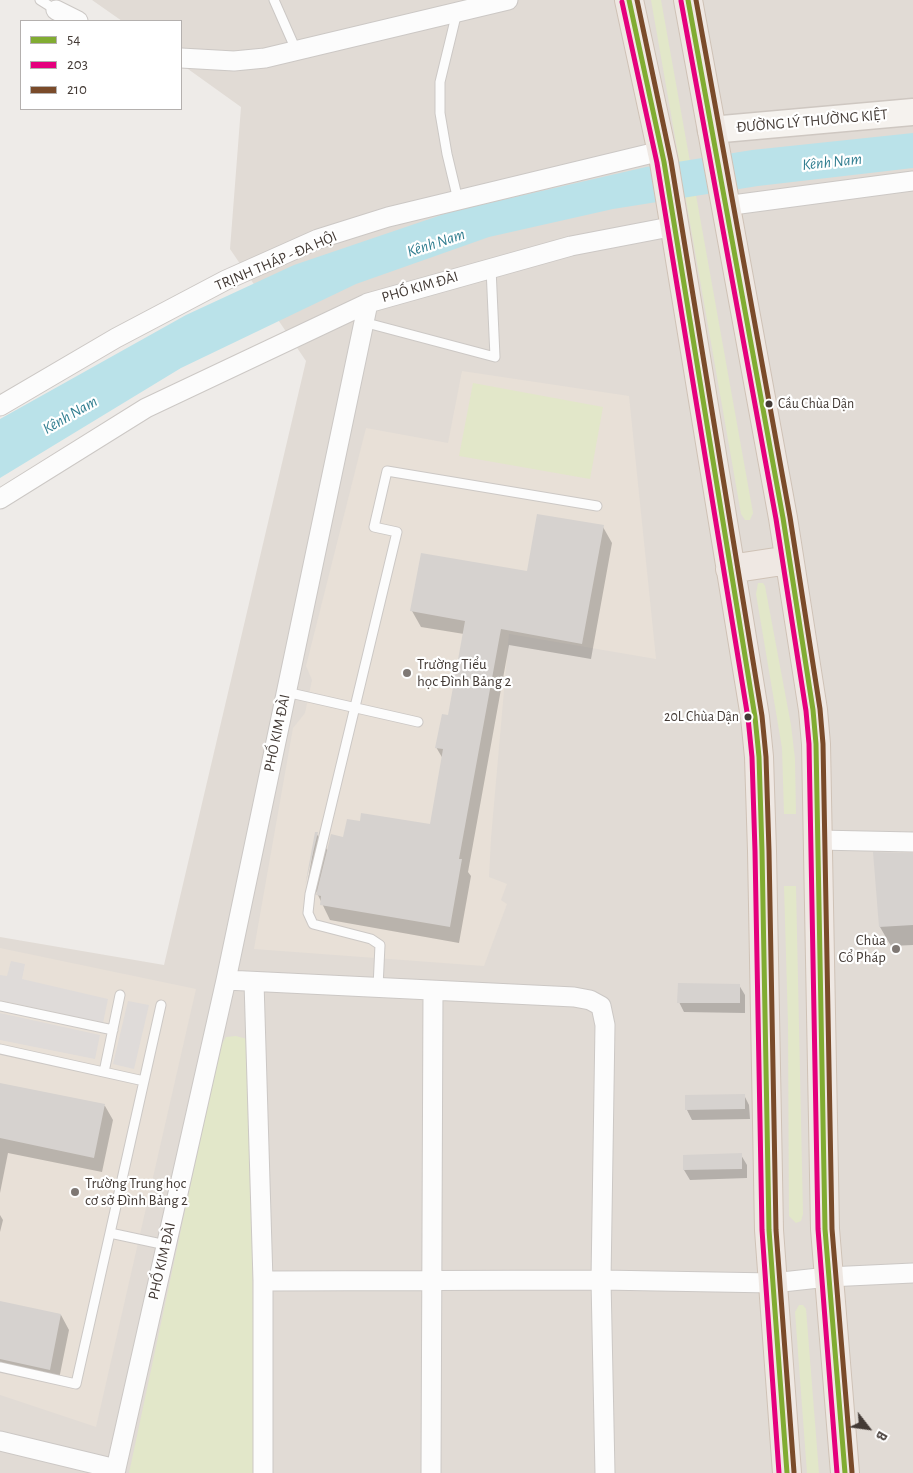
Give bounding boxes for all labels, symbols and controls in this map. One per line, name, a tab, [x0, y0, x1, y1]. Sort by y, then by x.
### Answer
legend	[20, 20, 182, 110]
text: 54	[67, 32, 81, 47]
text: 203	[67, 57, 88, 72]
text: 210	[67, 82, 87, 97]
street label: ĐƯỜNG LÝ THƯỜNG KIỆT	[736, 105, 888, 137]
water label: Kênh Nam	[801, 149, 863, 175]
water label: Kênh Nam	[405, 225, 467, 261]
street label: TRỊNH THÁP - ĐA HỘI	[212, 227, 340, 295]
street label: PHỐ KIM ĐÀI	[380, 267, 460, 307]
water label: Kênh Nam	[39, 392, 101, 438]
place label: Cầu Chùa Dận	[778, 396, 854, 412]
marker: Cầu Chùa Dận	[764, 399, 774, 409]
place label: Trường Tiểu học Đình Bảng 2	[417, 655, 511, 690]
marker: Trường Tiểu học Đình Bảng 2	[401, 667, 413, 679]
street label: PHỐ KIM ĐÀI	[260, 693, 294, 773]
place label: 20L Chùa Dận	[664, 709, 739, 725]
marker: 20L Chùa Dận	[743, 712, 753, 722]
place label: Chùa Cổ Pháp	[838, 931, 886, 966]
marker: Chùa Cổ Pháp	[890, 943, 902, 955]
place label: Trường Trung học cơ sở Đình Bảng 2	[85, 1174, 188, 1209]
marker: Trường Trung học cơ sở Đình Bảng 2	[69, 1186, 81, 1198]
street label: PHỐ KIM ĐÀI	[144, 1221, 180, 1301]
north arrow	[843, 1403, 893, 1453]
text: B	[873, 1428, 889, 1443]

